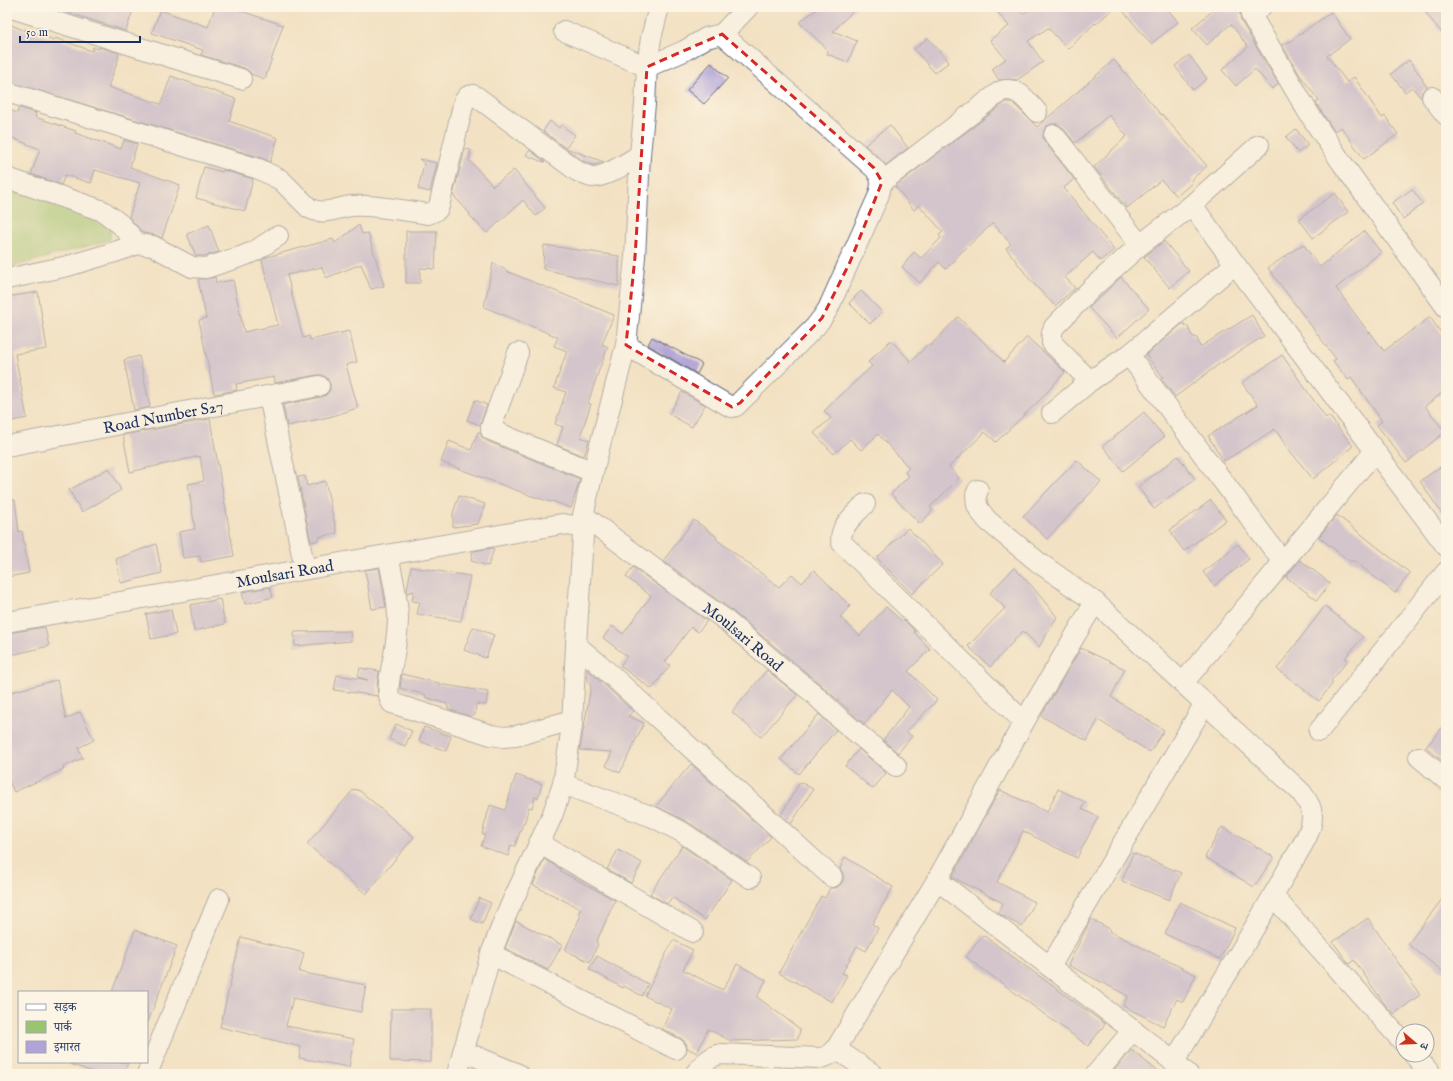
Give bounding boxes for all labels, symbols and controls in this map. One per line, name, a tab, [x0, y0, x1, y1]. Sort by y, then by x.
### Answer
scale bar	[20, 18, 140, 44]
text: 50 m	[26, 25, 48, 40]
street label: Road Number S27	[102, 397, 225, 439]
street label: Moulsari Road	[235, 556, 336, 593]
street label: Moulsari Road	[698, 599, 787, 677]
legend	[18, 991, 148, 1063]
text: सड़क	[53, 1000, 78, 1015]
text: पार्क	[53, 1020, 73, 1035]
north arrow	[1395, 1023, 1435, 1063]
text: इमारत	[53, 1040, 81, 1055]
text: उ	[1416, 1040, 1431, 1052]

